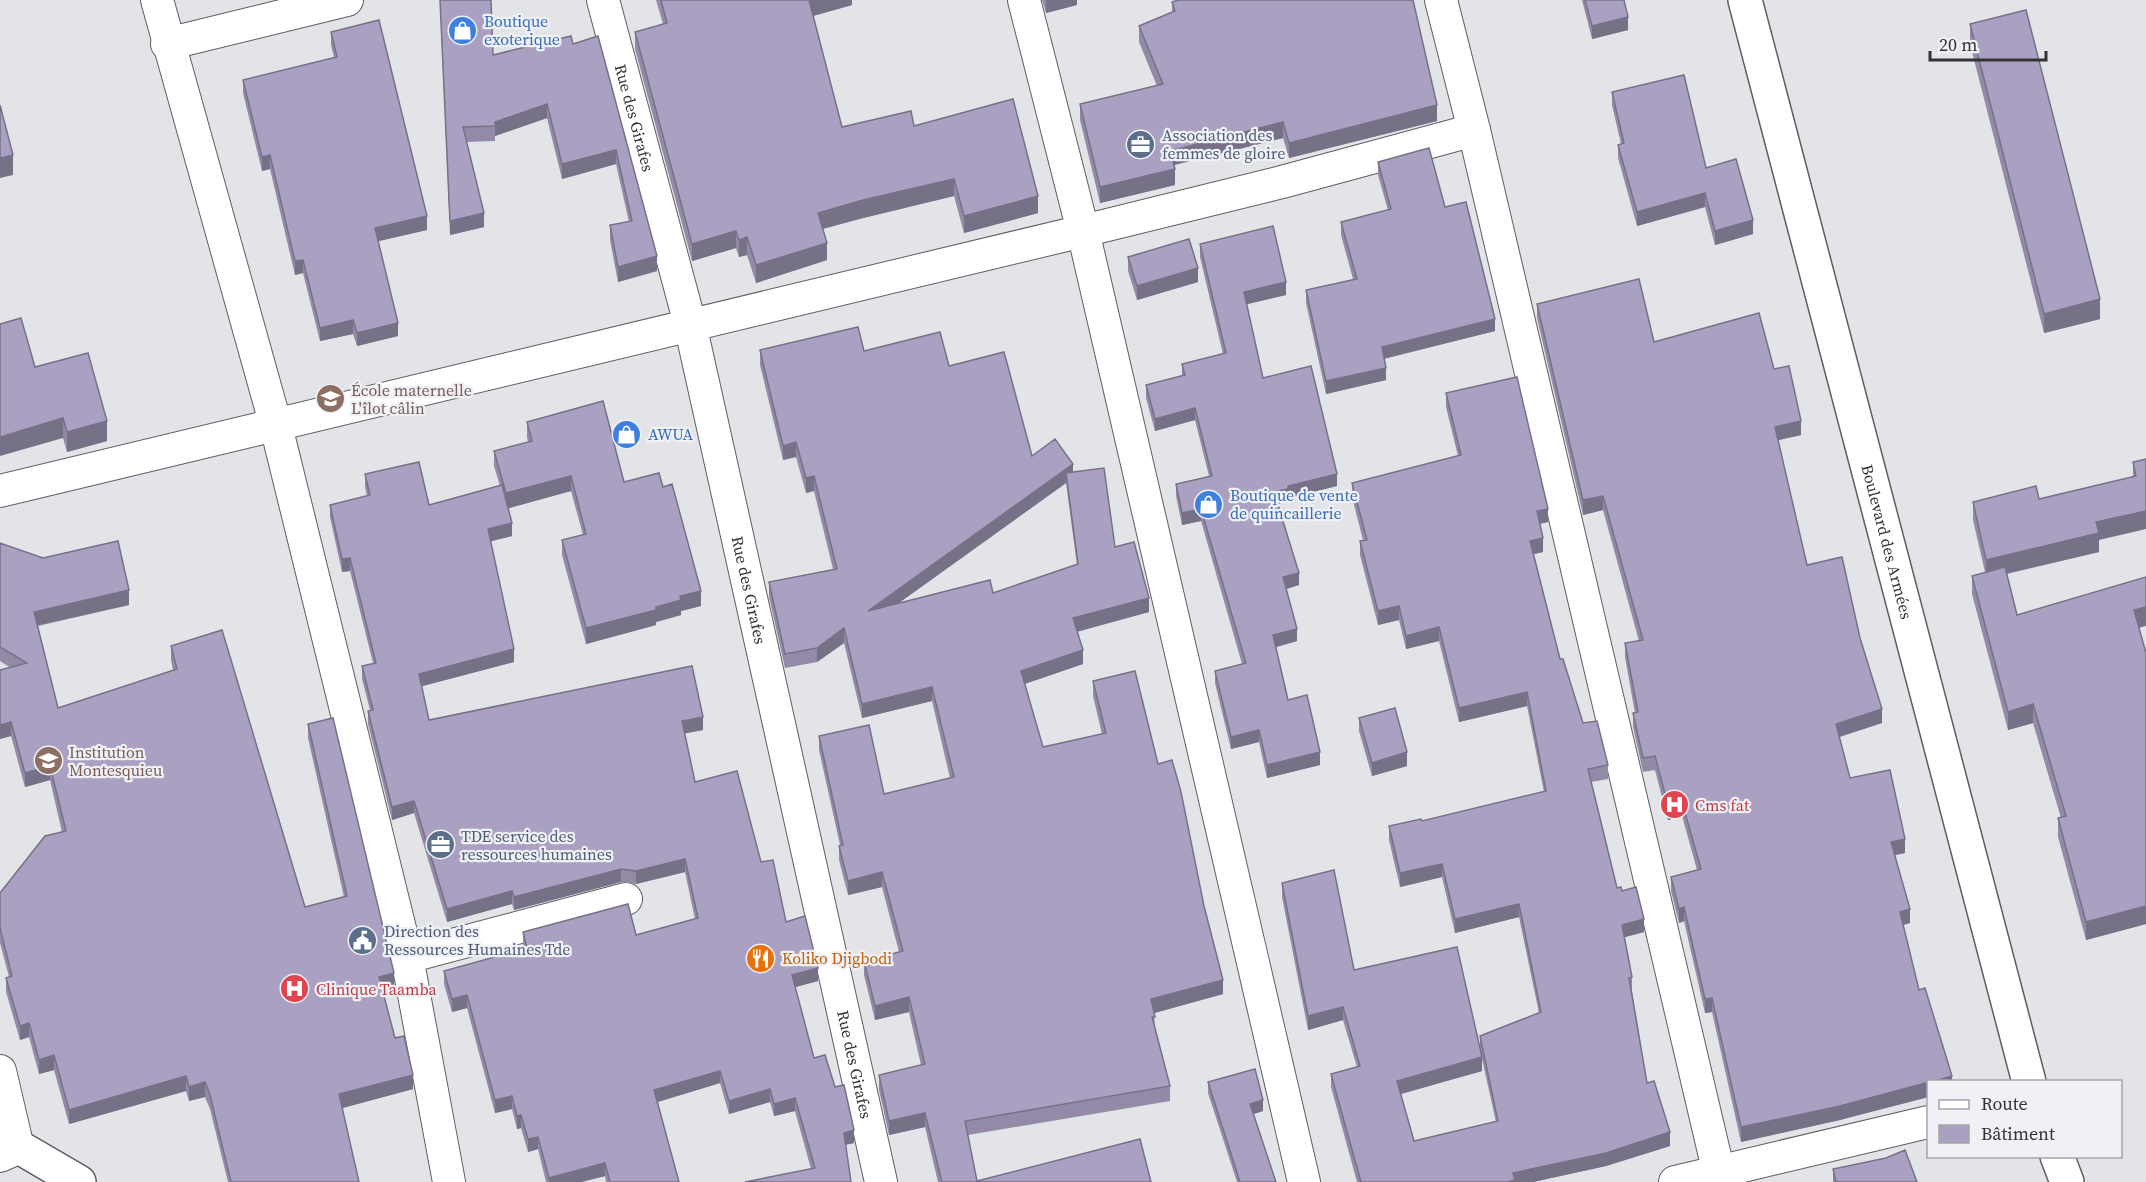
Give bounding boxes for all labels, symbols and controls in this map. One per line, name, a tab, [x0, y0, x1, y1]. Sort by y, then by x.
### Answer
place label: Boutique exoterique	[484, 10, 560, 50]
shop icon: Boutique exoterique	[447, 14, 479, 46]
scale bar	[1930, 24, 2046, 62]
text: 20 m	[1939, 32, 1977, 57]
street label: Rue des Girafes	[610, 62, 660, 174]
place label: Association des femmes de gloire	[1162, 124, 1285, 164]
office icon: Association des femmes de gloire	[1125, 128, 1157, 160]
place label: École maternelle L'îlot câlin	[351, 379, 472, 419]
school or university icon: École maternelle L'îlot câlin	[314, 383, 346, 415]
shop icon: AWUA	[611, 418, 643, 450]
place label: AWUA	[648, 423, 694, 445]
street label: Boulevard des Armées	[1856, 462, 1918, 621]
place label: Boutique de vente de quincaillerie	[1230, 484, 1358, 524]
shop icon: Boutique de vente de quincaillerie	[1193, 488, 1225, 520]
street label: Rue des Girafes	[726, 534, 772, 646]
place label: Institution Montesquieu	[69, 741, 162, 781]
school or university icon: Institution Montesquieu	[32, 745, 64, 777]
hospital icon: Cms fat	[1658, 789, 1690, 821]
place label: Cms fat	[1695, 794, 1750, 816]
place label: TDE service des ressources humaines	[461, 825, 612, 865]
office icon: TDE service des ressources humaines	[424, 829, 456, 861]
place label: Direction des Ressources Humaines Tde	[384, 920, 570, 960]
public building icon: Direction des Ressources Humaines Tde	[347, 924, 379, 956]
restaurant icon: Koliko Djigbodi	[745, 942, 777, 974]
place label: Koliko Djigbodi	[782, 947, 892, 969]
hospital icon: Clinique Taamba	[279, 973, 311, 1005]
place label: Clinique Taamba	[316, 978, 438, 1000]
street label: Rue des Girafes	[832, 1008, 878, 1121]
legend	[1927, 1080, 2122, 1158]
text: Route	[1981, 1091, 2028, 1116]
text: Bâtiment	[1981, 1121, 2055, 1146]

